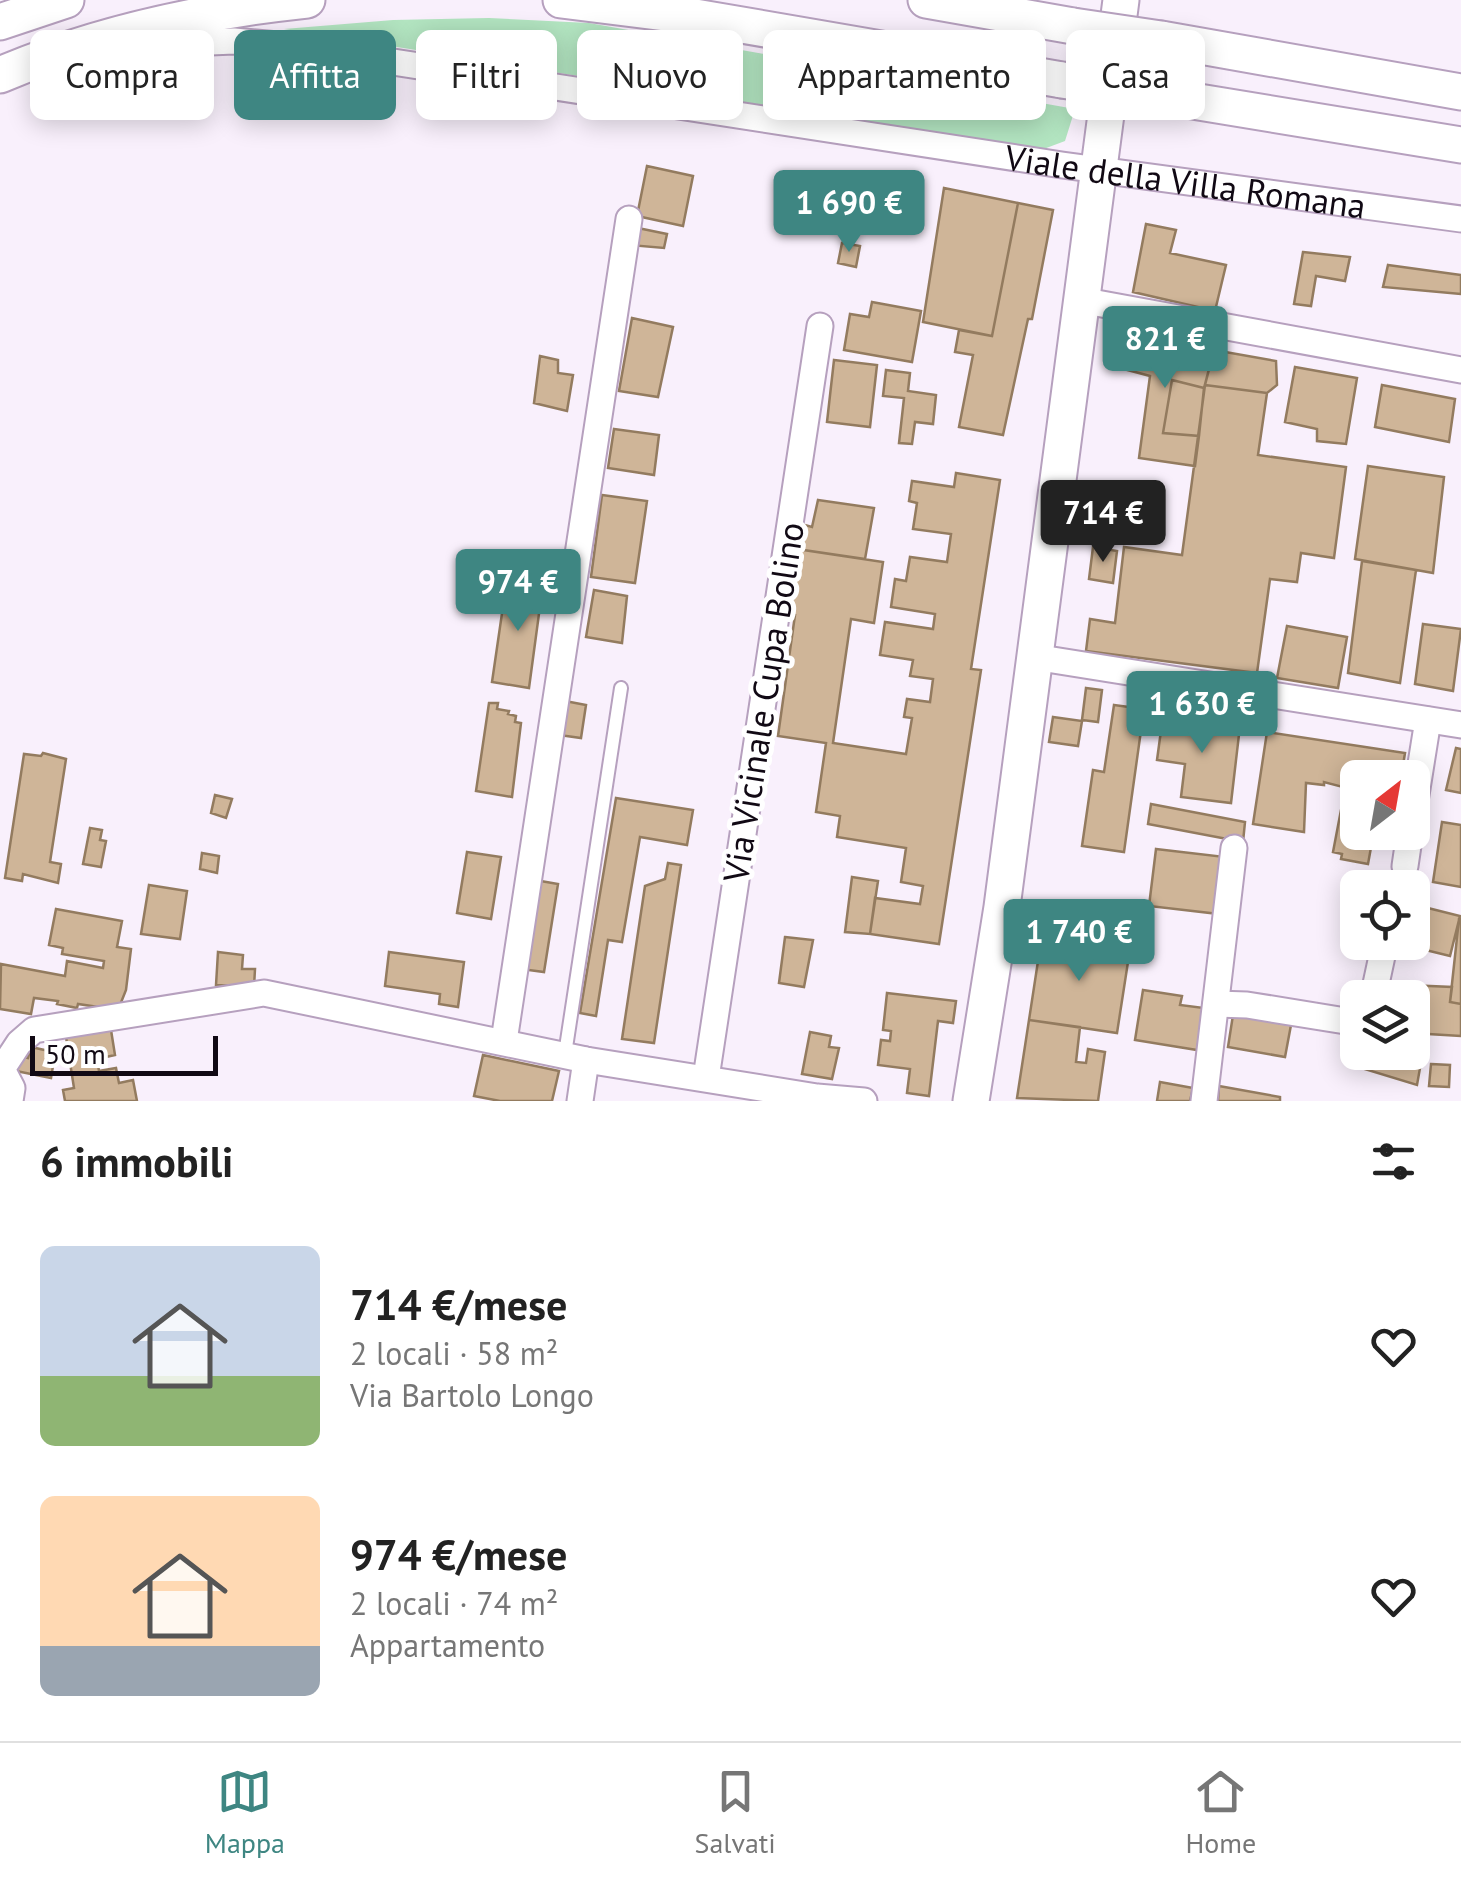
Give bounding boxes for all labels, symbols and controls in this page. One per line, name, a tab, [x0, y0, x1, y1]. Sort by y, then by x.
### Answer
chip: Compra	[30, 30, 214, 120]
chip: Affitta	[234, 30, 396, 120]
chip: Filtri	[416, 30, 557, 120]
chip: Nuovo	[577, 30, 743, 120]
chip: Appartamento	[763, 30, 1046, 120]
chip: Casa	[1066, 30, 1205, 120]
street label: Viale della Villa Romana	[1001, 133, 1369, 229]
pin: 1 690 €	[757, 170, 941, 255]
text: 1 690 €	[796, 181, 902, 223]
pin: 821 €	[1095, 306, 1235, 391]
text: 821 €	[1125, 317, 1205, 359]
pin: 714 €	[1033, 480, 1173, 565]
text: 714 €	[1063, 491, 1143, 533]
street label: Via Vicinale Cupa Bolino	[712, 519, 814, 886]
pin: 974 €	[448, 549, 588, 634]
text: 974 €	[478, 560, 558, 602]
pin: 1 630 €	[1110, 671, 1294, 756]
text: 1 630 €	[1149, 682, 1255, 724]
north arrow	[1340, 760, 1430, 850]
map controls	[1340, 760, 1430, 1070]
button: locate	[1340, 870, 1430, 960]
pin: 1 740 €	[987, 899, 1171, 984]
text: 1 740 €	[1026, 910, 1132, 952]
button: layers	[1340, 980, 1430, 1070]
scale bar	[30, 1031, 218, 1076]
text: 50 m	[45, 1035, 106, 1072]
text: 6 immobili	[40, 1134, 233, 1189]
icon: filters	[1366, 1134, 1421, 1189]
text: 714 €/mese	[350, 1277, 567, 1332]
icon: home	[120, 1286, 240, 1406]
icon: heart	[1366, 1319, 1421, 1374]
text: 2 locali · 58 m²	[350, 1332, 558, 1374]
text: Via Bartolo Longo	[350, 1374, 594, 1416]
text: 974 €/mese	[350, 1527, 567, 1582]
icon: home	[120, 1536, 240, 1656]
icon: heart	[1366, 1569, 1421, 1624]
text: 2 locali · 74 m²	[350, 1582, 558, 1624]
text: Appartamento	[350, 1624, 545, 1666]
tab: Mappa	[205, 1764, 285, 1861]
tab: Salvati	[695, 1764, 776, 1861]
tab: Home	[1185, 1764, 1256, 1861]

